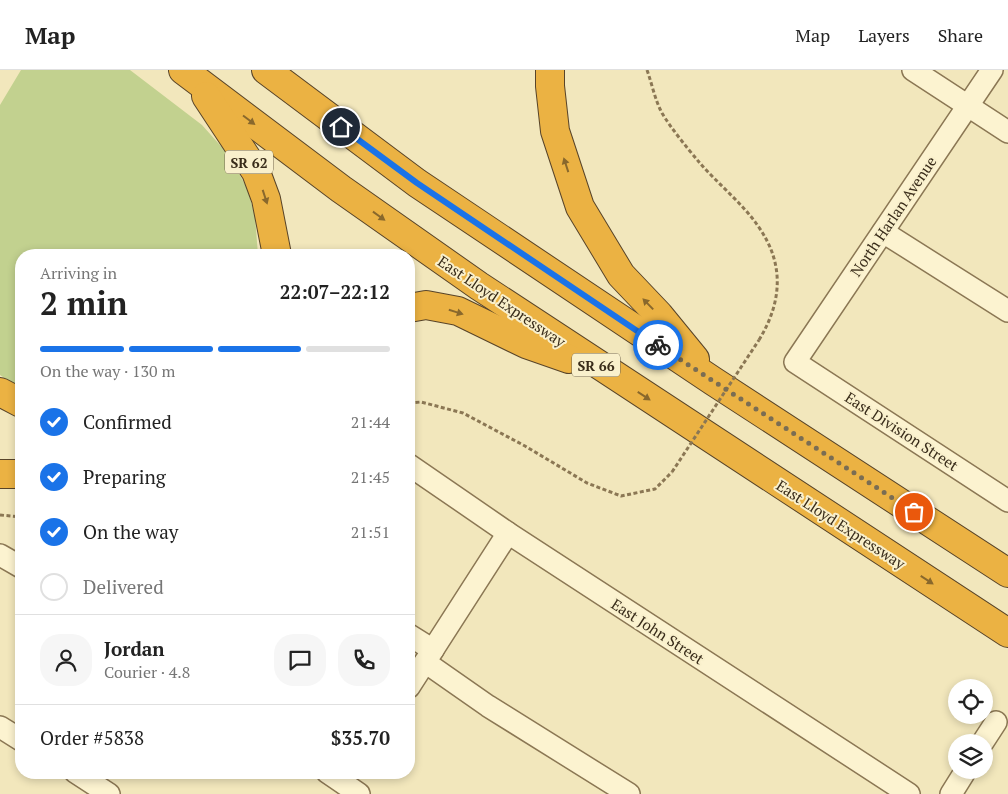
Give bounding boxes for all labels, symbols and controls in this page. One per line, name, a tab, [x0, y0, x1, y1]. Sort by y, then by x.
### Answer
text: Map	[25, 19, 75, 51]
text: Map	[795, 23, 830, 47]
text: Layers	[858, 23, 910, 47]
text: Share	[938, 23, 983, 47]
pin	[320, 106, 362, 148]
icon: home	[327, 113, 355, 141]
one-way arrow	[242, 114, 255, 125]
road number: SR 62	[225, 150, 273, 174]
street label: North Harlan Avenue	[845, 152, 941, 280]
one-way arrow	[562, 158, 569, 173]
one-way arrow	[261, 189, 269, 204]
one-way arrow	[373, 211, 386, 221]
street label: East Lloyd Expressway	[434, 251, 570, 351]
text: Arriving in	[40, 262, 117, 284]
text: 22:07–22:12	[280, 279, 390, 304]
text: 2 min	[40, 282, 128, 324]
one-way arrow	[642, 298, 654, 310]
one-way arrow	[449, 308, 464, 316]
courier	[633, 320, 683, 370]
icon: bike	[644, 331, 672, 359]
road number: SR 66	[572, 354, 620, 376]
text: On the way · 130 m	[40, 360, 175, 382]
street label: East Division Street	[842, 387, 963, 475]
one-way arrow	[638, 391, 651, 401]
icon: check	[40, 408, 68, 436]
text: Confirmed	[83, 409, 172, 434]
text: 21:44	[351, 411, 390, 433]
icon: check	[40, 463, 68, 491]
text: Preparing	[83, 464, 166, 489]
text: 21:45	[351, 466, 390, 488]
street label: East Lloyd Expressway	[773, 475, 910, 573]
pin	[893, 491, 935, 533]
icon: bag	[900, 498, 928, 526]
icon: check	[40, 518, 68, 546]
text: On the way	[83, 519, 178, 544]
text: 21:51	[351, 521, 390, 543]
text: Delivered	[83, 574, 164, 599]
one-way arrow	[920, 575, 934, 585]
street label: East John Street	[608, 594, 709, 669]
button: person	[40, 634, 92, 686]
button: chat	[274, 634, 326, 686]
button: phone	[338, 634, 390, 686]
text: Jordan	[104, 636, 165, 661]
text: Courier · 4.8	[104, 661, 190, 683]
map controls	[948, 679, 993, 779]
button: locate	[948, 679, 993, 724]
text: Order #5838	[40, 725, 144, 750]
text: $35.70	[331, 725, 390, 750]
button: layers	[948, 734, 993, 779]

